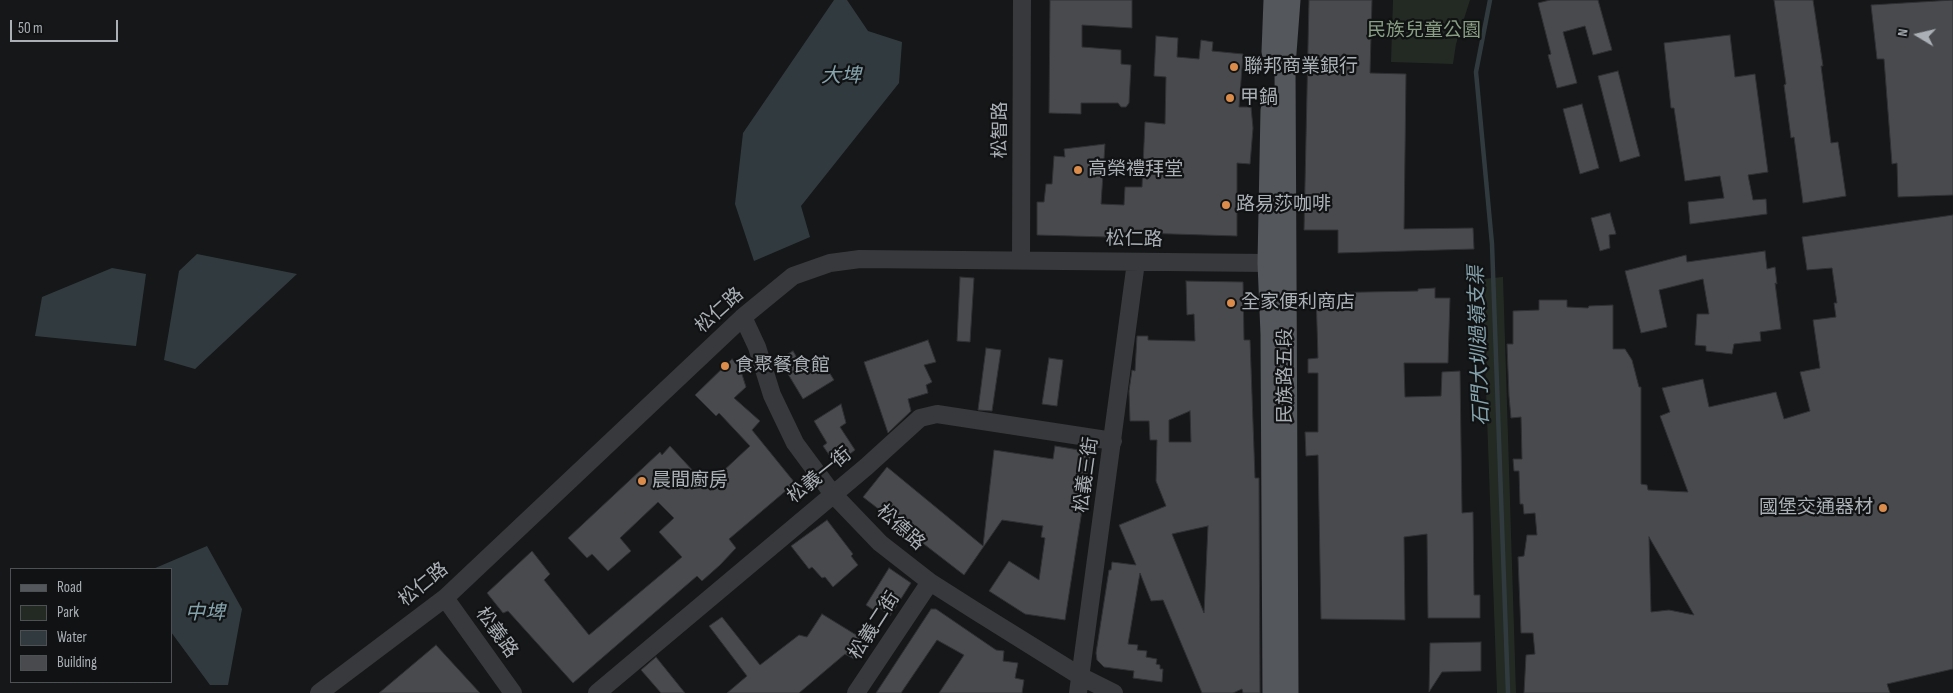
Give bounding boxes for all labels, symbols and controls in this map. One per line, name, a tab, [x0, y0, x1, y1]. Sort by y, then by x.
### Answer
scale bar	[12, 10, 120, 42]
north arrow	[1893, 10, 1943, 60]
text: 50 m	[18, 19, 43, 38]
park label: 民族兒童公園	[1367, 20, 1481, 42]
text: N	[1894, 28, 1912, 38]
place label: 聯邦商業銀行	[1244, 56, 1358, 78]
marker: 聯邦商業銀行	[1228, 61, 1240, 73]
water label: 大埤	[821, 65, 861, 89]
place label: 甲鍋	[1240, 87, 1278, 109]
marker: 甲鍋	[1224, 92, 1236, 104]
street label: 松智路	[990, 102, 1012, 158]
place label: 高榮禮拜堂	[1088, 159, 1183, 181]
marker: 高榮禮拜堂	[1072, 164, 1084, 176]
place label: 路易莎咖啡	[1236, 194, 1331, 216]
marker: 路易莎咖啡	[1220, 199, 1232, 211]
street label: 松仁路	[1105, 228, 1163, 252]
water label: 石門大圳過嶺支渠	[1465, 266, 1495, 426]
street label: 松仁路	[691, 283, 749, 339]
place label: 全家便利商店	[1241, 292, 1355, 314]
marker: 全家便利商店	[1225, 297, 1237, 309]
street label: 民族路五段	[1275, 329, 1297, 423]
place label: 食聚餐食館	[735, 355, 830, 377]
marker: 食聚餐食館	[719, 360, 731, 372]
street label: 松義三街	[1070, 436, 1104, 514]
street label: 松義一街	[783, 443, 857, 509]
place label: 晨間廚房	[652, 470, 728, 492]
marker: 晨間廚房	[636, 475, 648, 487]
place label: 國堡交通器材	[1759, 497, 1873, 519]
street label: 松德路	[871, 500, 929, 556]
marker: 國堡交通器材	[1877, 502, 1889, 514]
street label: 松仁路	[395, 558, 453, 612]
legend	[10, 568, 172, 683]
text: Road	[57, 578, 82, 597]
street label: 松義二街	[845, 588, 905, 664]
water label: 中埤	[185, 602, 225, 626]
text: Park	[57, 603, 79, 622]
street label: 松義路	[470, 603, 522, 663]
text: Water	[57, 628, 87, 647]
text: Building	[57, 653, 97, 672]

